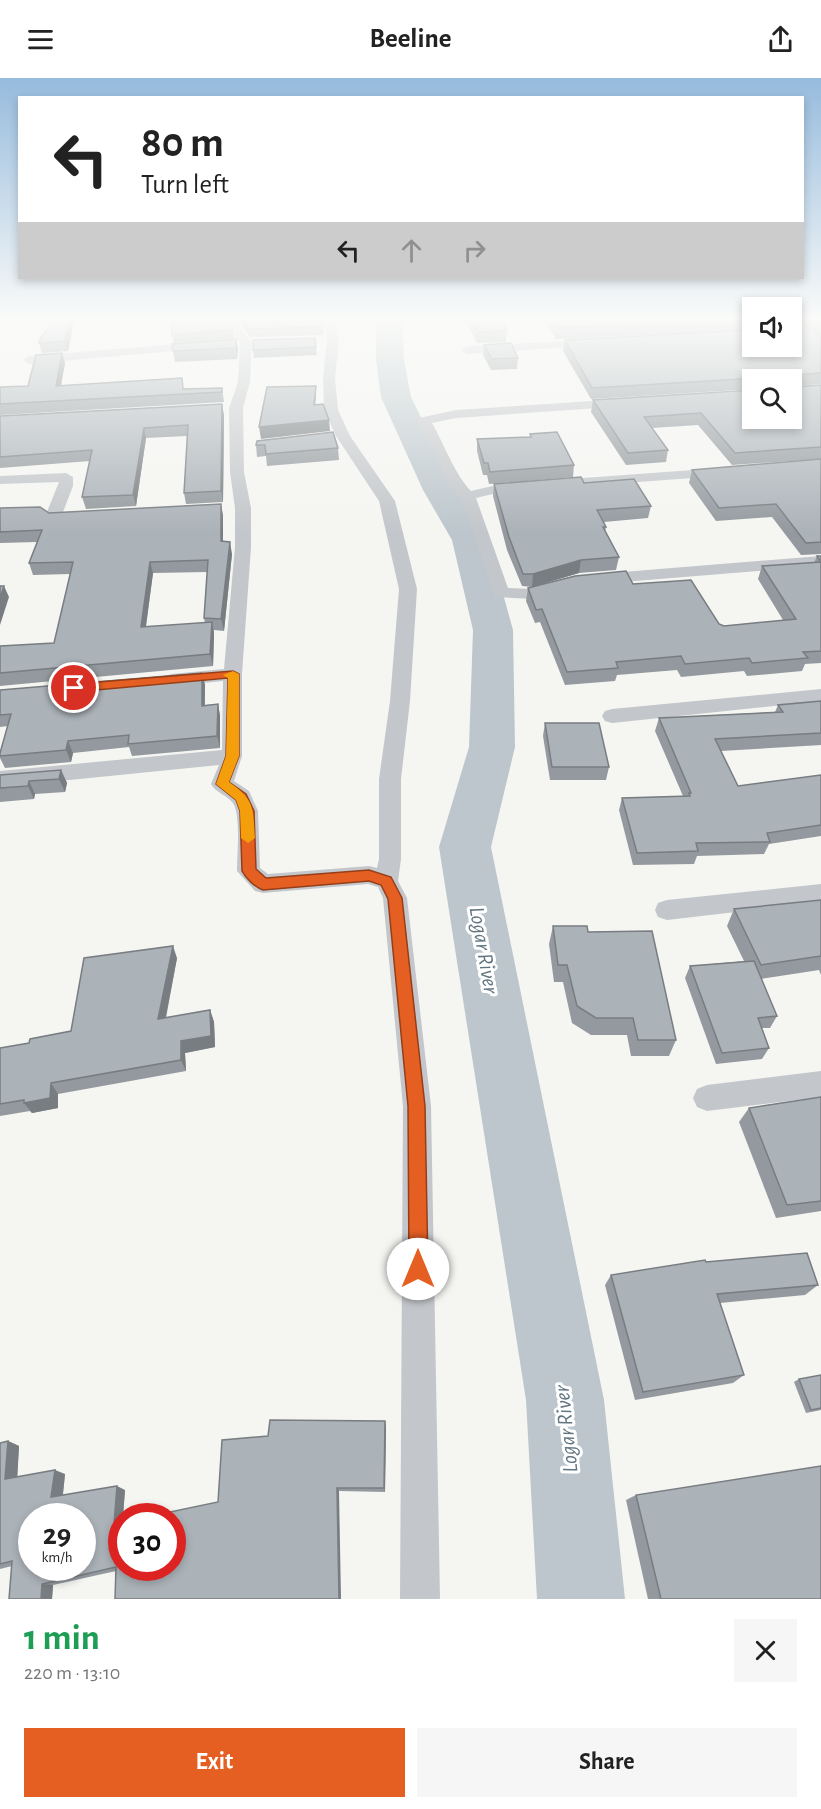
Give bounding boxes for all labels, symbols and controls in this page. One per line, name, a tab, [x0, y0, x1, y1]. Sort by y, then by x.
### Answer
icon: menu	[24, 23, 57, 56]
icon: share	[764, 23, 797, 56]
text: Beeline	[369, 25, 452, 52]
icon: left	[42, 120, 120, 198]
text: 80 m	[141, 122, 224, 164]
text: Turn left	[141, 171, 229, 198]
icon: left	[332, 234, 365, 267]
icon: ahead	[395, 234, 428, 267]
icon: right	[458, 234, 491, 267]
map controls	[742, 297, 802, 429]
button: sound	[742, 297, 802, 357]
button: search	[742, 369, 802, 429]
pin	[48, 662, 99, 713]
icon: arrive	[57, 671, 90, 704]
water label: Logar River	[466, 905, 503, 996]
position arrow	[386, 1237, 450, 1301]
water label: Logar River	[550, 1383, 582, 1474]
speed limit sign: 30	[108, 1503, 186, 1581]
text: 29	[43, 1520, 71, 1550]
text: km/h	[42, 1550, 72, 1565]
button: close	[734, 1619, 797, 1682]
text: 1 min	[24, 1620, 100, 1656]
text: 220 m · 13:10	[24, 1663, 120, 1683]
button: Exit	[24, 1728, 405, 1797]
button: Share	[417, 1728, 797, 1797]

